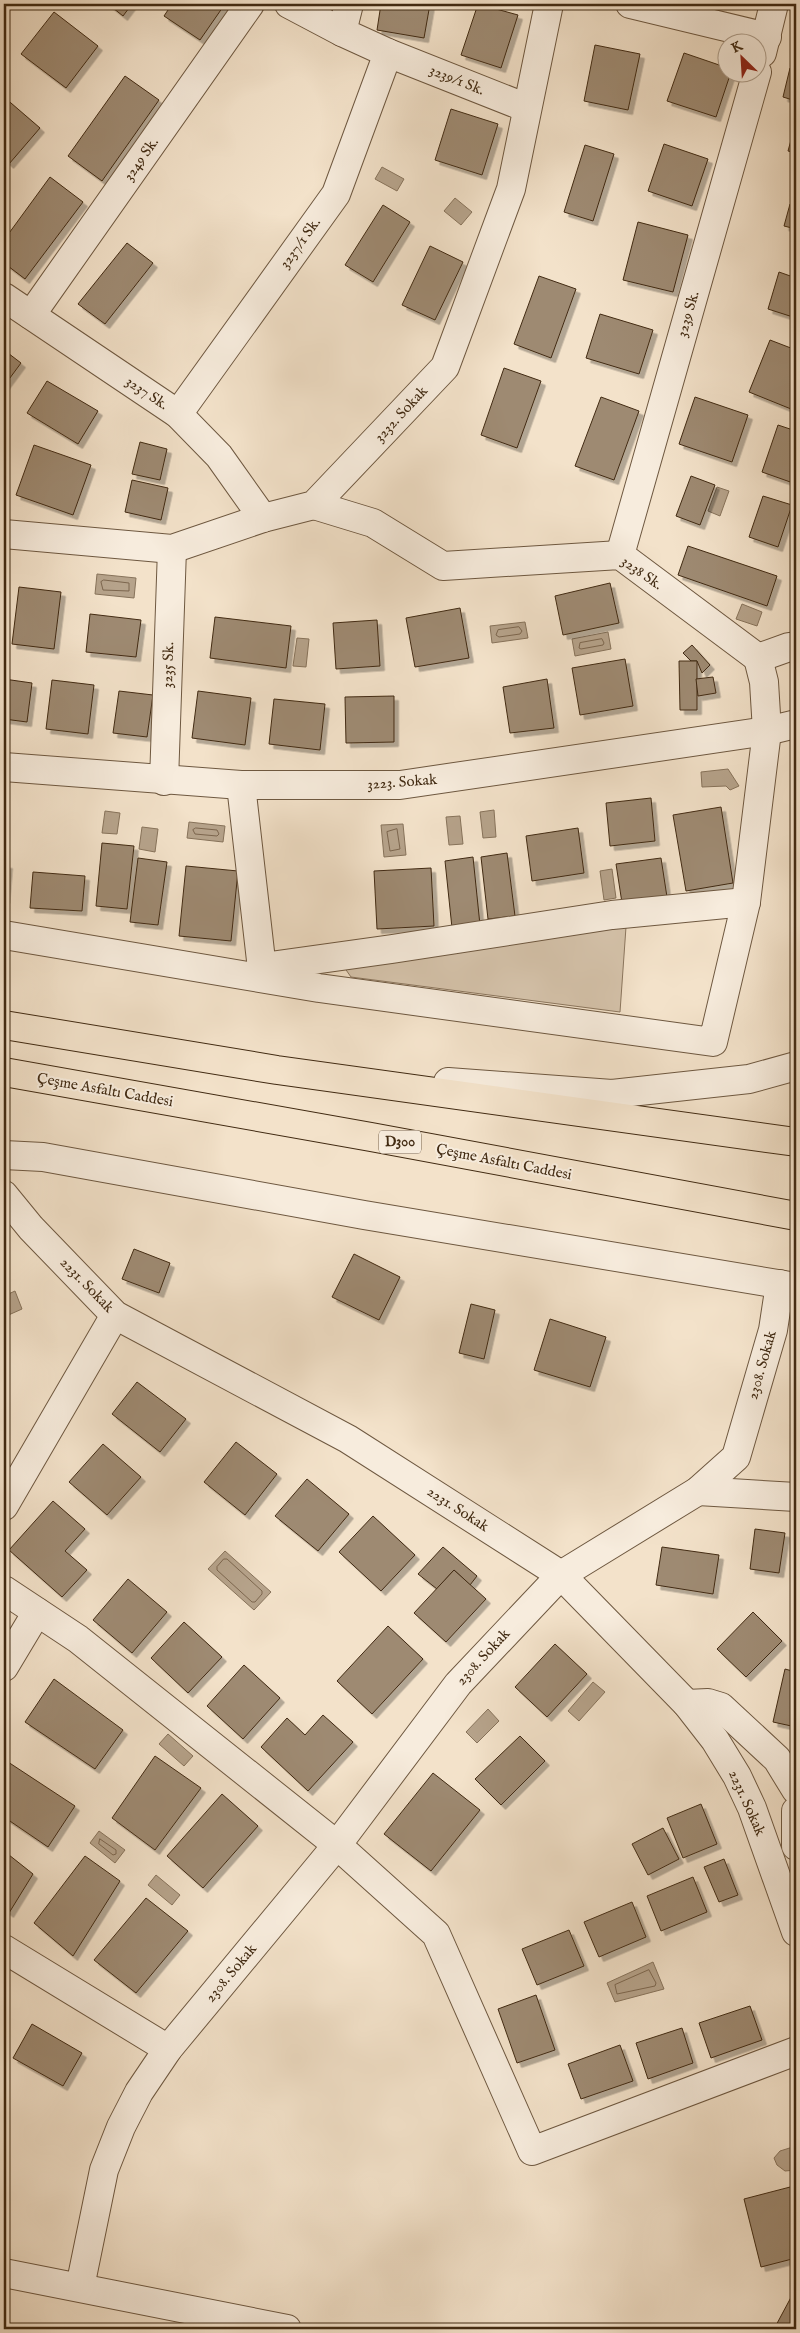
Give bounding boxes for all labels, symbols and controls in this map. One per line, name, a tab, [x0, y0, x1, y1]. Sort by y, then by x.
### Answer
north arrow	[718, 32, 768, 82]
text: K	[729, 36, 746, 57]
street label: 3239/1 Sk.	[427, 60, 487, 100]
street label: 3249 Sk.	[119, 133, 163, 185]
street label: 3237/1 Sk.	[275, 214, 325, 272]
street label: 3239 Sk.	[672, 289, 704, 339]
street label: 3237 Sk.	[122, 372, 172, 414]
street label: 3232. Sokak	[370, 381, 432, 446]
street label: 3238 Sk.	[617, 552, 667, 594]
street label: 3235 Sk.	[158, 642, 178, 688]
street label: 3223. Sokak	[366, 770, 439, 794]
street label: Çeşme Asfaltı Caddesi	[35, 1069, 175, 1111]
road number: D300	[379, 1130, 421, 1154]
street label: Çeşme Asfaltı Caddesi	[435, 1140, 573, 1184]
street label: 2231. Sokak	[56, 1253, 119, 1317]
street label: 2308. Sokak	[743, 1328, 781, 1402]
street label: 2231. Sokak	[423, 1482, 493, 1537]
street label: 2308. Sokak	[452, 1624, 515, 1689]
street label: 2231. Sokak	[724, 1767, 770, 1840]
street label: 2308. Sokak	[201, 1939, 262, 2006]

